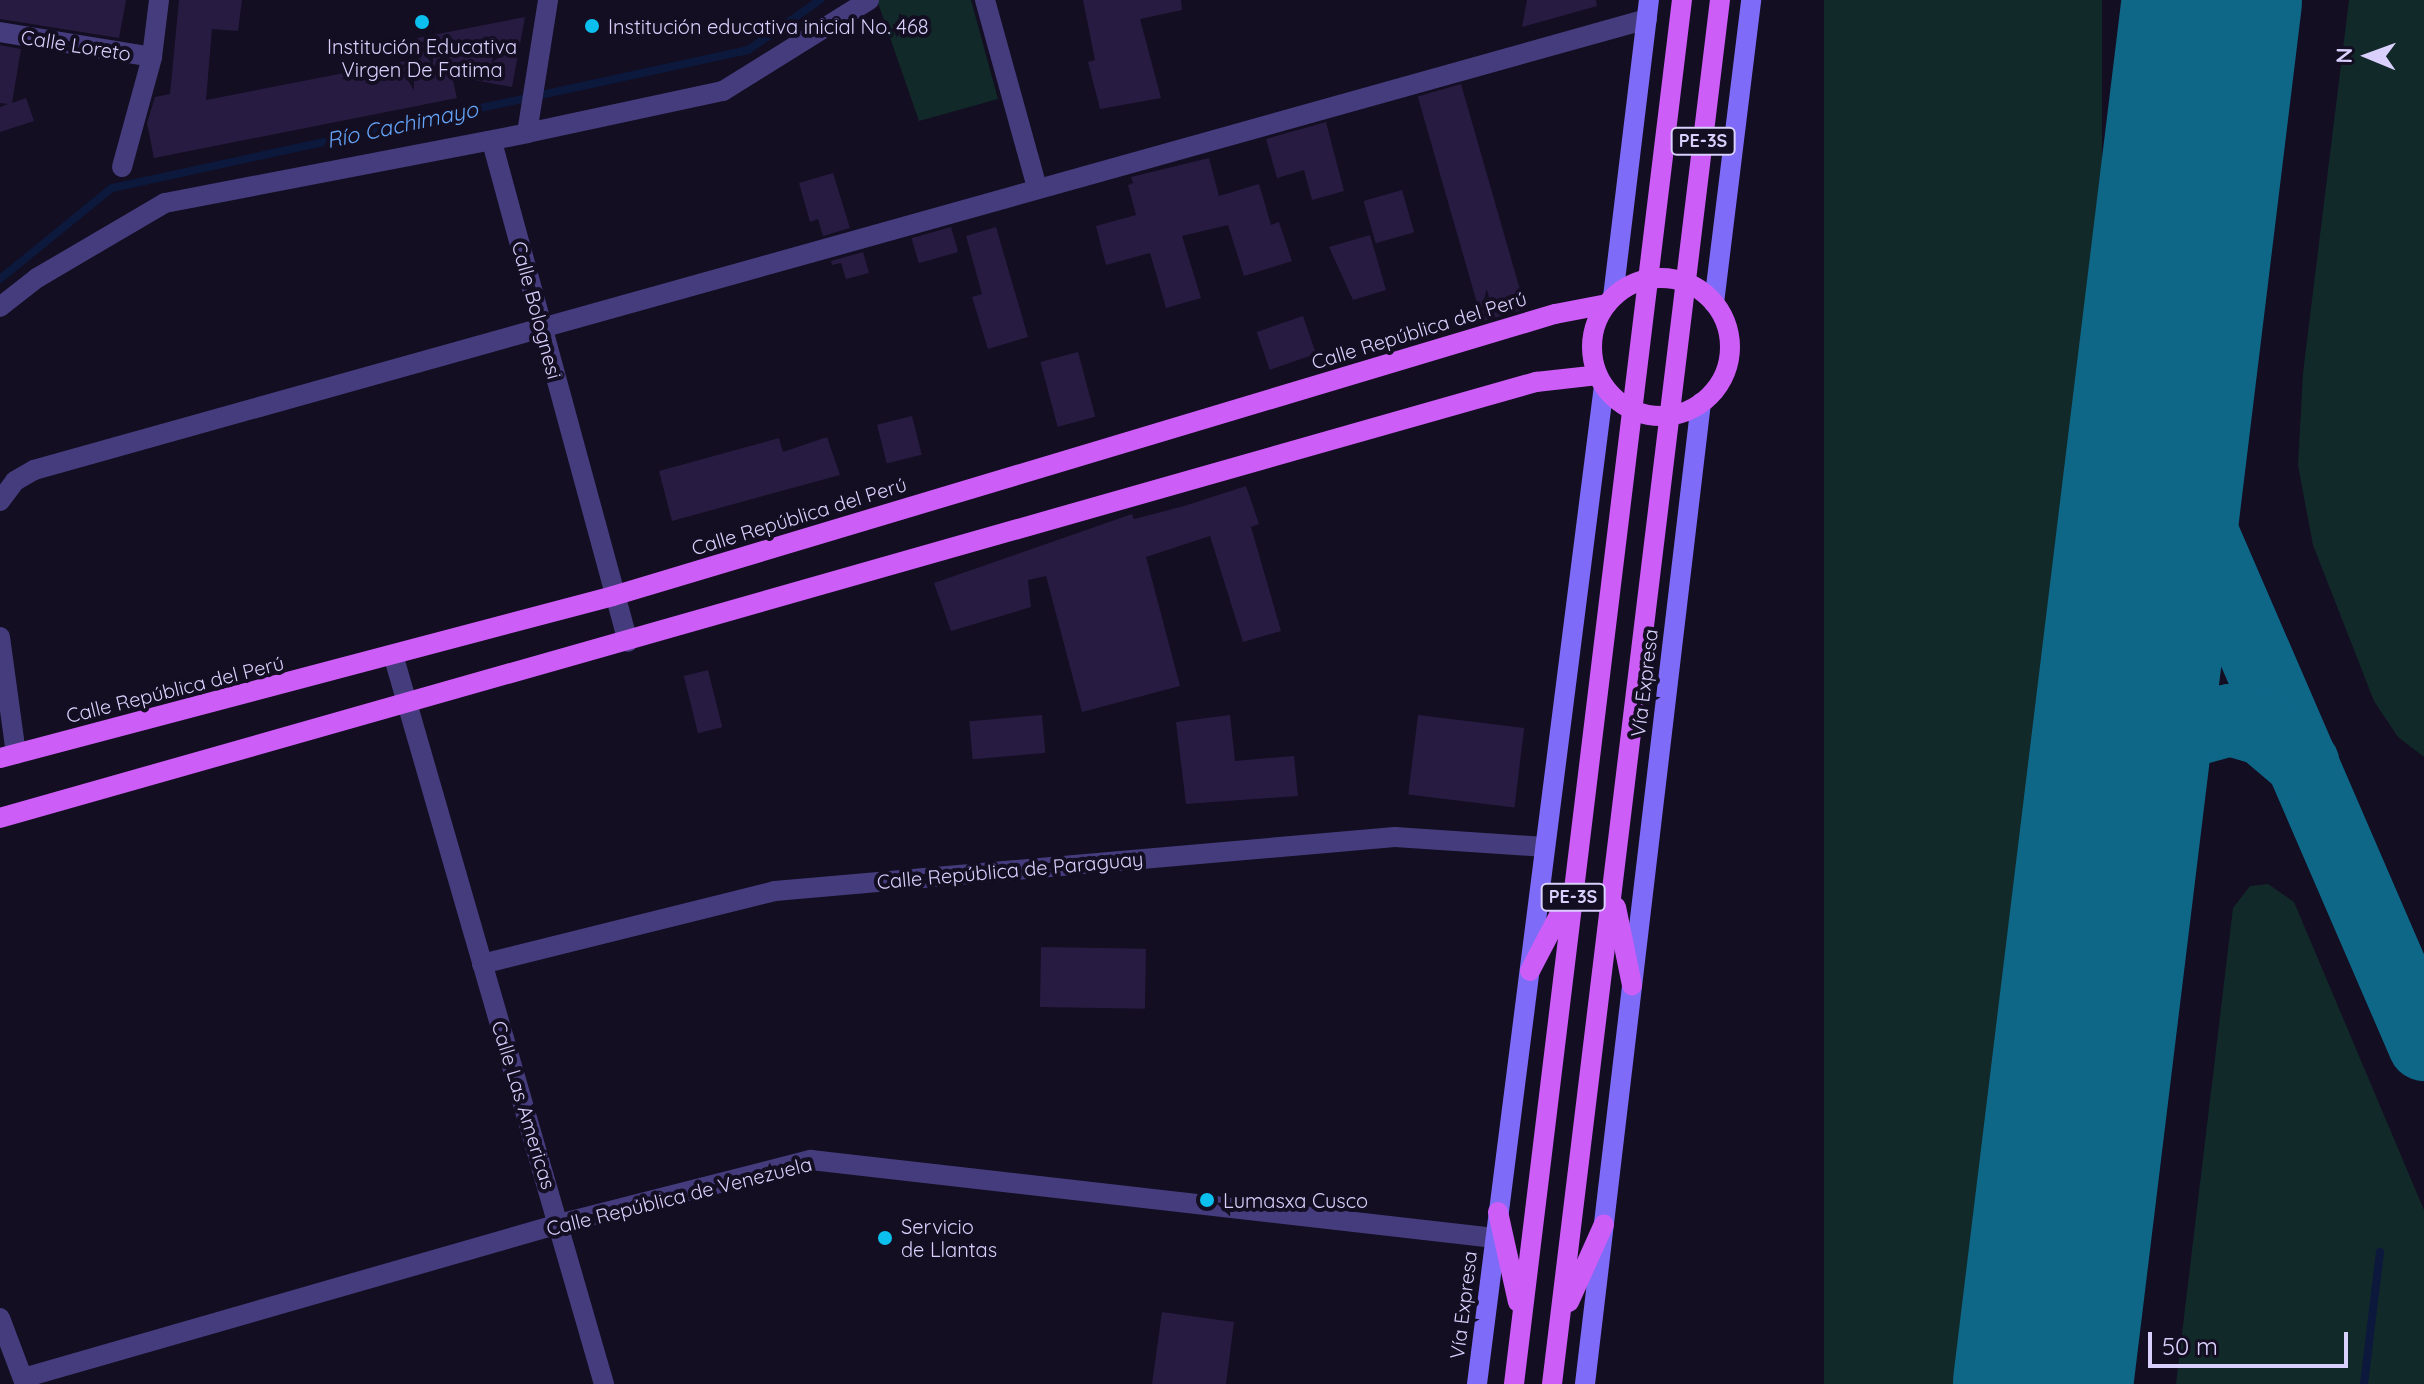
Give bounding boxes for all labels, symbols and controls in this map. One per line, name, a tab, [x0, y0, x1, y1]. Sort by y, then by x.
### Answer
marker: Institución Educativa Virgen De Fatima	[413, 13, 431, 31]
place label: Institución educativa inicial No. 468	[608, 14, 928, 38]
north arrow	[2328, 16, 2408, 96]
marker: Institución educativa inicial No. 468	[583, 17, 601, 35]
street label: Calle Loreto	[19, 24, 133, 66]
place label: Institución Educativa Virgen De Fatima	[327, 34, 517, 81]
text: N	[2330, 47, 2358, 64]
water label: Río Cachimayo	[324, 96, 480, 154]
road number: PE-3S	[1669, 127, 1737, 155]
street label: Calle Bolognesi	[507, 239, 567, 381]
street label: Calle República del Perú	[1309, 286, 1529, 374]
street label: Calle República del Perú	[689, 472, 909, 560]
street label: Vía Expresa	[1625, 628, 1663, 738]
street label: Calle República del Perú	[64, 650, 286, 728]
street label: Calle República de Paraguay	[876, 846, 1144, 894]
road number: PE-3S	[1539, 883, 1607, 911]
street label: Calle Las Americas	[487, 1018, 561, 1192]
street label: Calle República de Venezuela	[544, 1151, 814, 1241]
place label: Lumasxa Cusco	[1223, 1188, 1368, 1212]
marker: Lumasxa Cusco	[1198, 1191, 1216, 1209]
place label: Servicio de Llantas	[901, 1214, 997, 1261]
marker: Servicio de Llantas	[876, 1229, 894, 1247]
street label: Vía Expresa	[1444, 1250, 1482, 1360]
scale bar	[2152, 1316, 2352, 1366]
text: 50 m	[2162, 1331, 2218, 1361]

